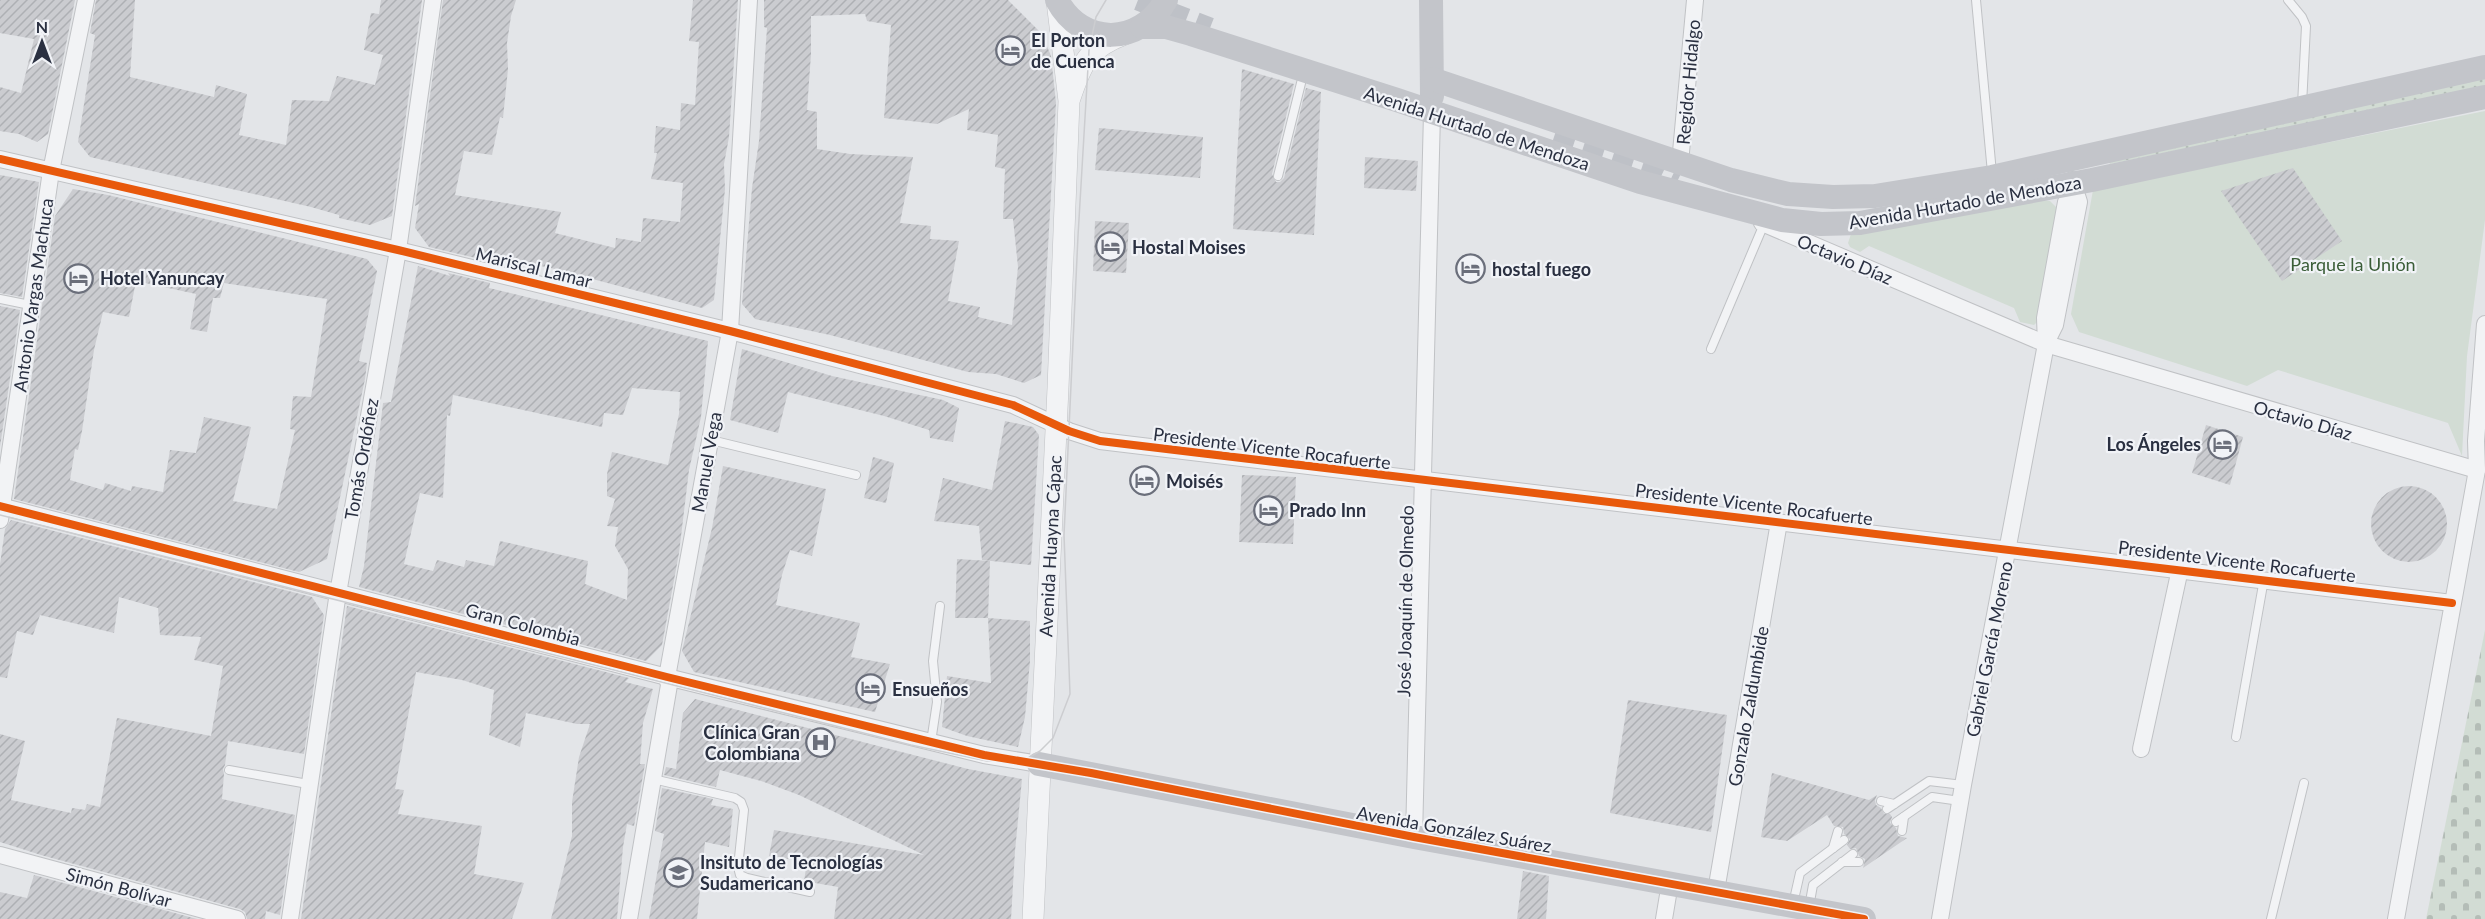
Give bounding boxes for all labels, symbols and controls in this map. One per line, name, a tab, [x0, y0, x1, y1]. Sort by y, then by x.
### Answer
north arrow	[12, 12, 72, 72]
text: N	[36, 17, 48, 36]
street label: Regidor Hidalgo	[1672, 18, 1704, 146]
place label: El Porton de Cuenca	[1031, 29, 1115, 72]
hotel icon: El Porton de Cuenca	[994, 34, 1026, 66]
street label: Avenida Hurtado de Mendoza	[1361, 81, 1593, 175]
street label: Avenida Hurtado de Mendoza	[1847, 171, 2083, 233]
street label: Antonio Vargas Machuca	[8, 197, 58, 393]
street label: Octavio Díaz	[1794, 229, 1896, 289]
hotel icon: Hostal Moises	[1095, 231, 1127, 263]
place label: Hostal Moises	[1132, 236, 1246, 258]
street label: Mariscal Lamar	[474, 242, 595, 292]
hotel icon: hostal fuego	[1455, 253, 1487, 285]
park label: Parque la Unión	[2290, 253, 2416, 275]
place label: hostal fuego	[1492, 258, 1591, 280]
hotel icon: Hotel Yanuncay	[63, 262, 95, 294]
place label: Hotel Yanuncay	[100, 267, 225, 289]
street label: Octavio Díaz	[2251, 395, 2355, 445]
street label: Tomás Ordóñez	[339, 396, 383, 522]
street label: Manuel Vega	[686, 410, 726, 514]
street label: Presidente Vicente Rocafuerte	[1152, 422, 1392, 474]
hotel icon: Los Ángeles	[2206, 428, 2238, 460]
place label: Los Ángeles	[2107, 433, 2201, 455]
street label: Avenida Huayna Cápac	[1034, 454, 1066, 637]
hotel icon: Moisés	[1129, 465, 1161, 497]
place label: Moisés	[1166, 470, 1223, 492]
street label: Presidente Vicente Rocafuerte	[1634, 478, 1874, 530]
hotel icon: Prado Inn	[1252, 494, 1284, 526]
place label: Prado Inn	[1289, 499, 1366, 521]
street label: José Joaquín de Olmedo	[1392, 505, 1418, 697]
street label: Presidente Vicente Rocafuerte	[2117, 535, 2357, 587]
street label: Gabriel García Moreno	[1961, 559, 2017, 739]
street label: Gran Colombia	[463, 598, 583, 650]
street label: Gonzalo Zaldumbide	[1723, 624, 1773, 788]
hotel icon: Ensueños	[855, 673, 887, 705]
place label: Ensueños	[892, 678, 968, 700]
place label: Clínica Gran Colombiana	[703, 721, 800, 764]
hospital icon: Clínica Gran Colombiana	[805, 726, 837, 758]
street label: Avenida González Suárez	[1355, 801, 1553, 857]
place label: Insituto de Tecnologías Sudamericano	[700, 851, 883, 894]
school or university icon: Insituto de Tecnologías Sudamericano	[663, 856, 695, 888]
street label: Simón Bolívar	[64, 862, 175, 912]

